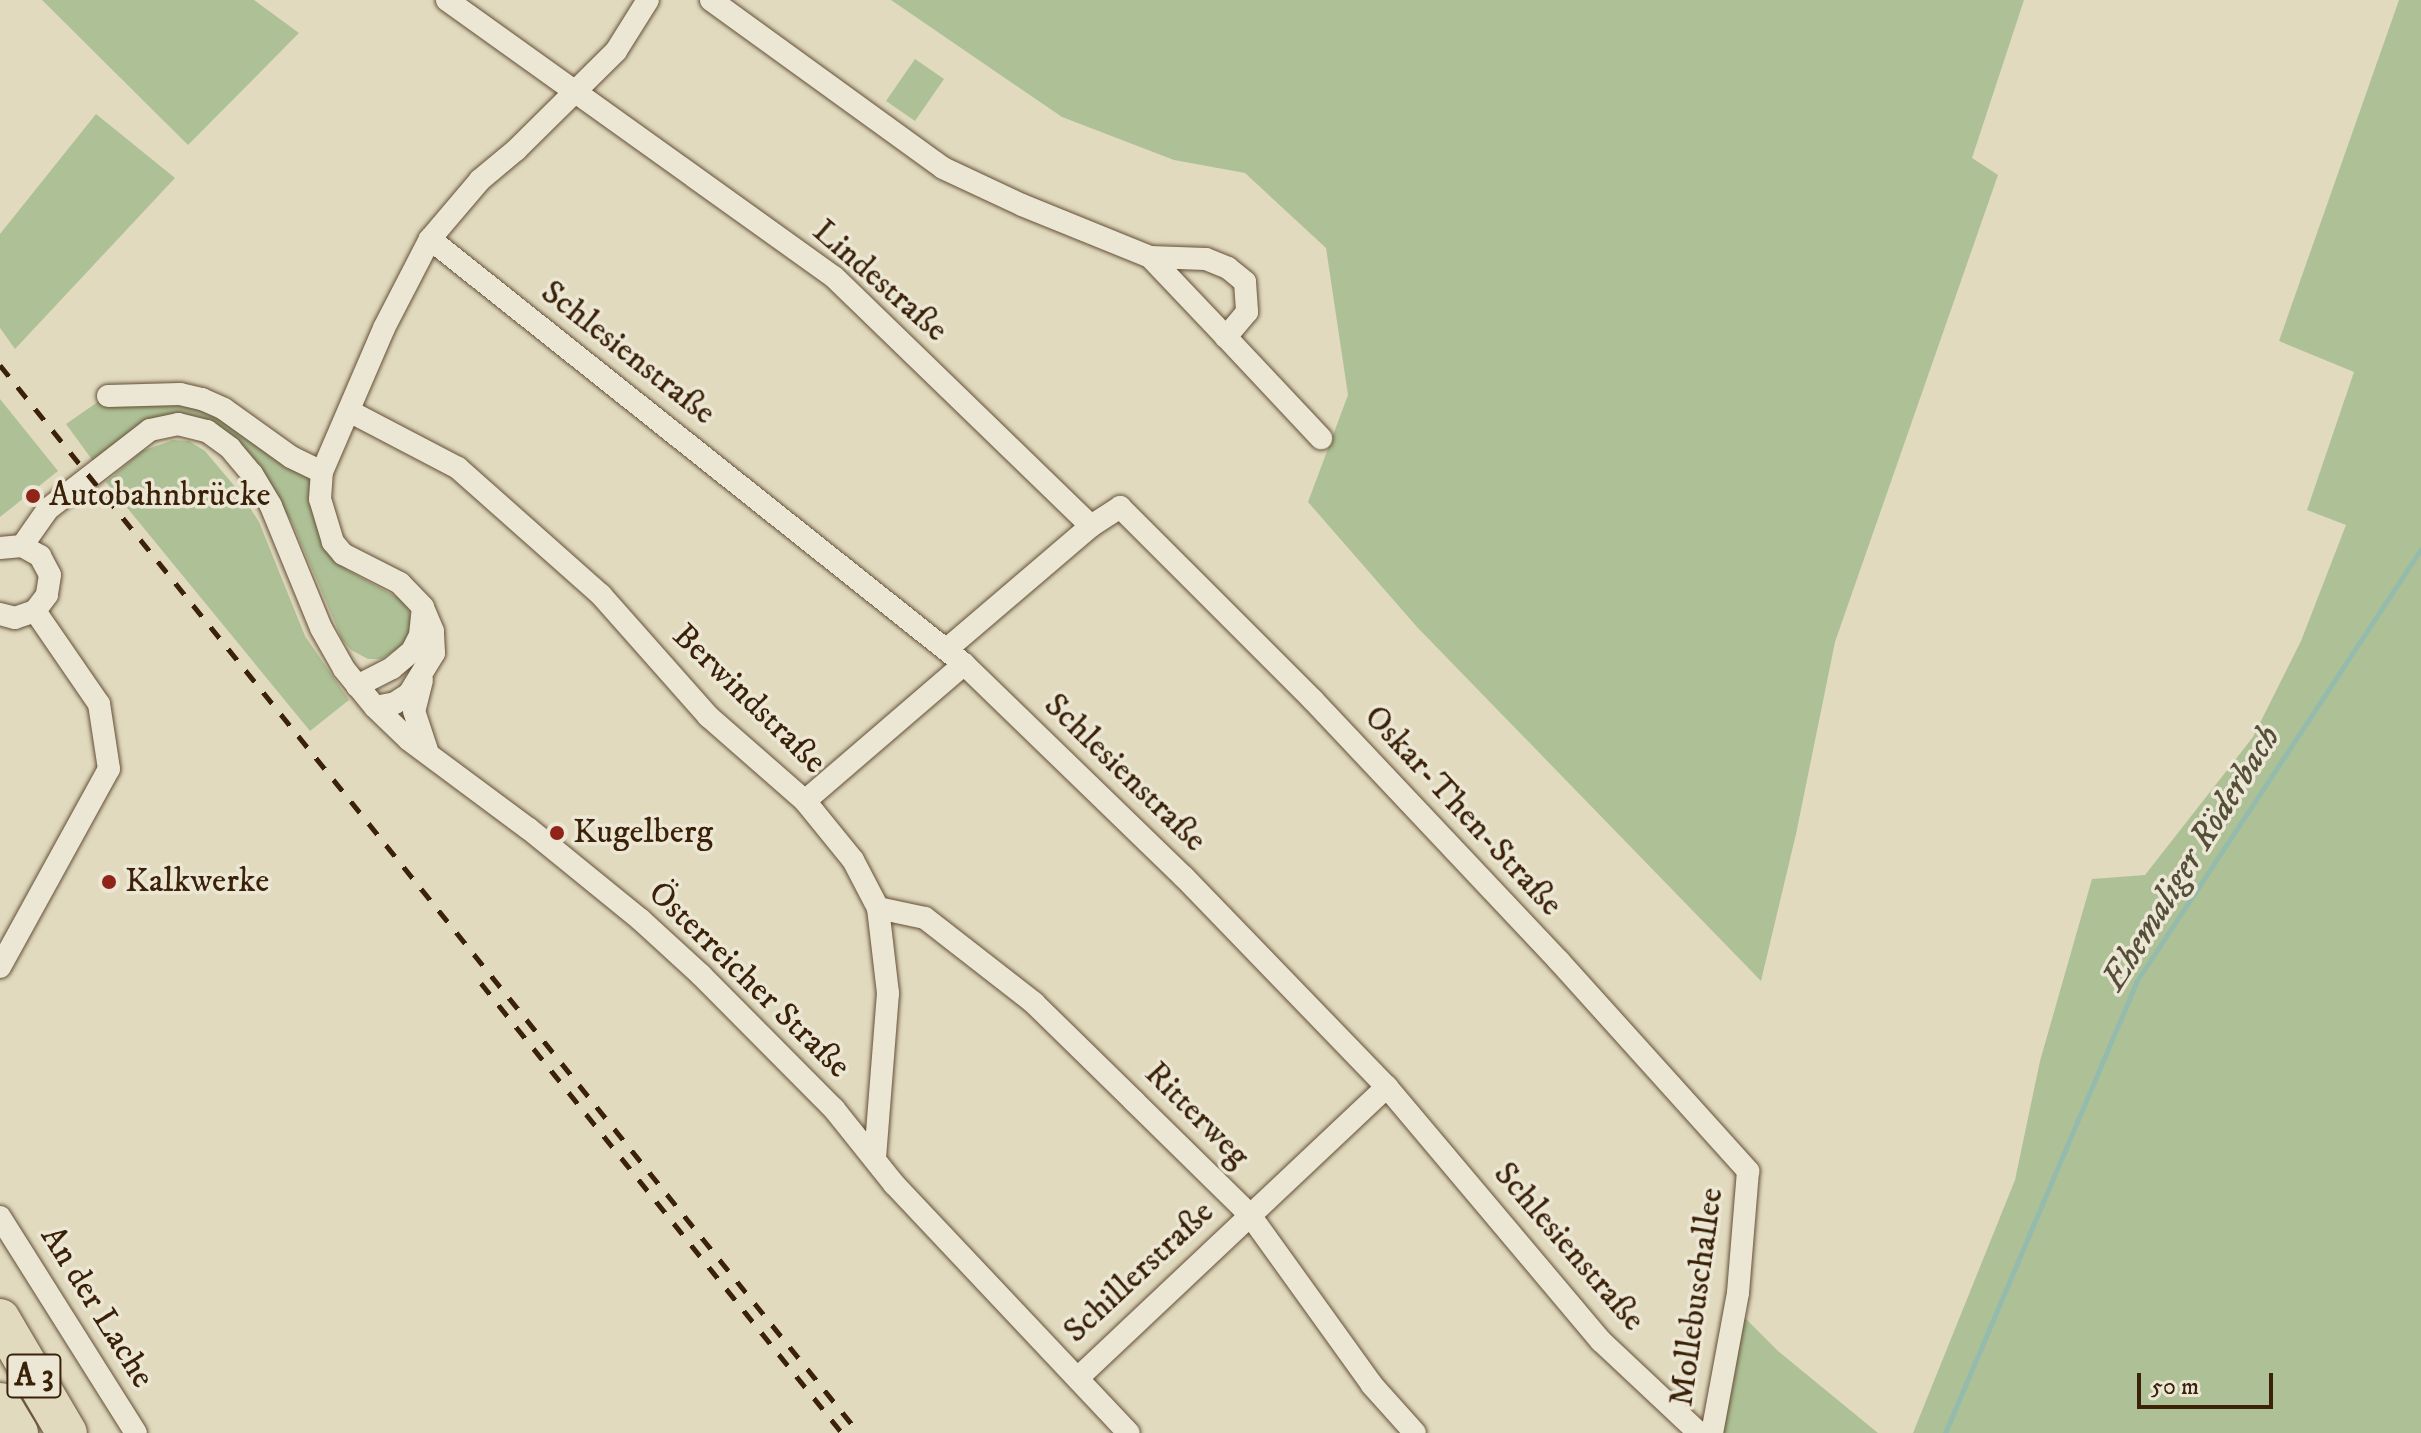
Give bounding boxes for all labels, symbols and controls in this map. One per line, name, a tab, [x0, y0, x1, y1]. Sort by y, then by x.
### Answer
street label: Lindestraße	[804, 211, 956, 351]
street label: Schlesienstraße	[533, 272, 723, 434]
place label: Autobahnbrücke	[49, 476, 271, 516]
marker: Autobahnbrücke	[24, 487, 42, 505]
street label: Berwindstraße	[664, 616, 834, 782]
street label: Schlesienstraße	[1035, 685, 1215, 861]
street label: Oskar-Then-Straße	[1355, 697, 1571, 925]
water label: Ehemaliger Röderbach	[2092, 718, 2290, 998]
place label: Kugelberg	[573, 813, 713, 853]
marker: Kugelberg	[548, 824, 566, 842]
place label: Kalkwerke	[125, 862, 269, 902]
marker: Kalkwerke	[100, 873, 118, 891]
street label: Österreicher Straße	[639, 873, 859, 1087]
street label: Ritterweg	[1136, 1054, 1258, 1176]
street label: Schlesienstraße	[1485, 1154, 1653, 1340]
street label: Mollebuschallee	[1661, 1185, 1733, 1409]
street label: Schillerstraße	[1056, 1192, 1222, 1352]
street label: An der Lache	[31, 1219, 163, 1395]
road number: A 3	[6, 1348, 62, 1404]
scale bar	[2141, 1357, 2277, 1407]
text: 50 m	[2151, 1372, 2199, 1402]

